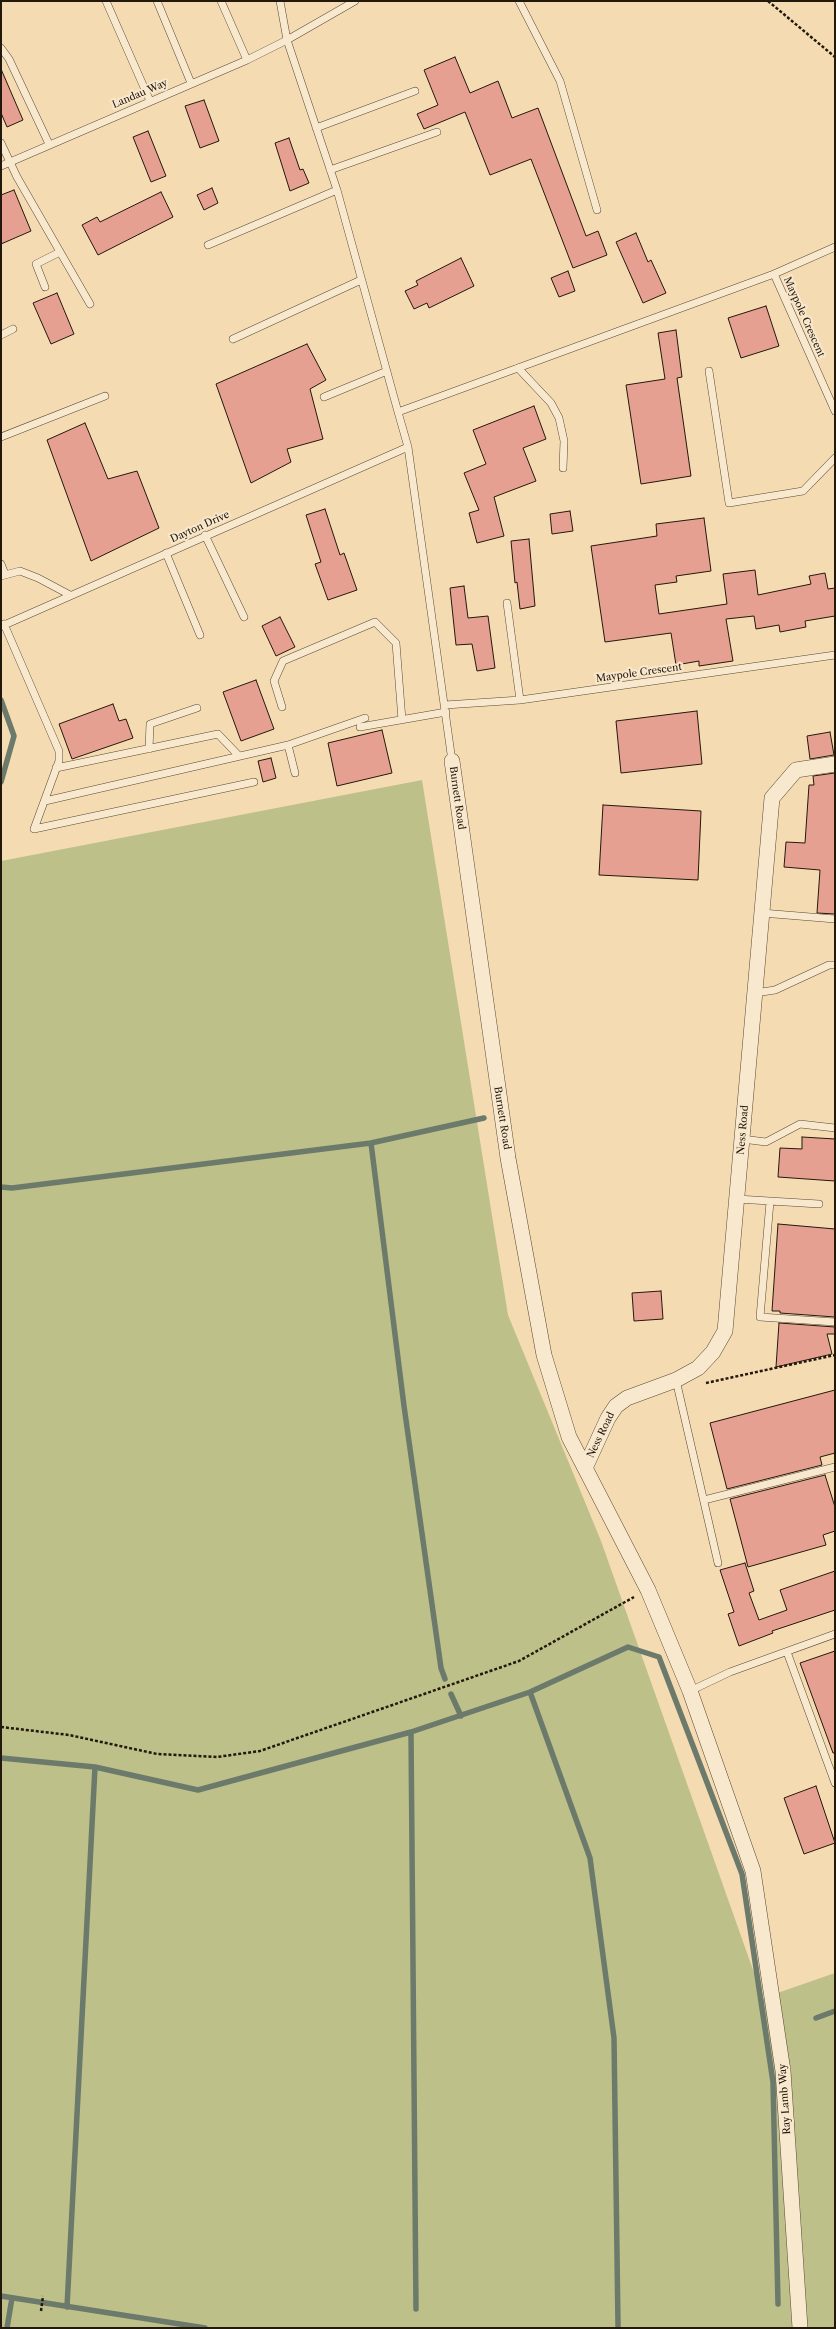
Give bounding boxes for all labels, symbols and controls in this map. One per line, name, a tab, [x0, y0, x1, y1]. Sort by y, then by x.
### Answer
street label: Landau Way	[111, 77, 169, 111]
street label: Maypole Crescent	[781, 275, 827, 359]
street label: Dayton Drive	[169, 509, 231, 545]
street label: Maypole Crescent	[595, 661, 683, 685]
street label: Burnett Road	[447, 766, 467, 830]
street label: Burnett Road	[491, 1086, 513, 1150]
street label: Ness Road	[735, 1105, 751, 1155]
street label: Ness Road	[585, 1410, 617, 1460]
street label: Ray Lamb Way	[777, 2063, 793, 2135]

